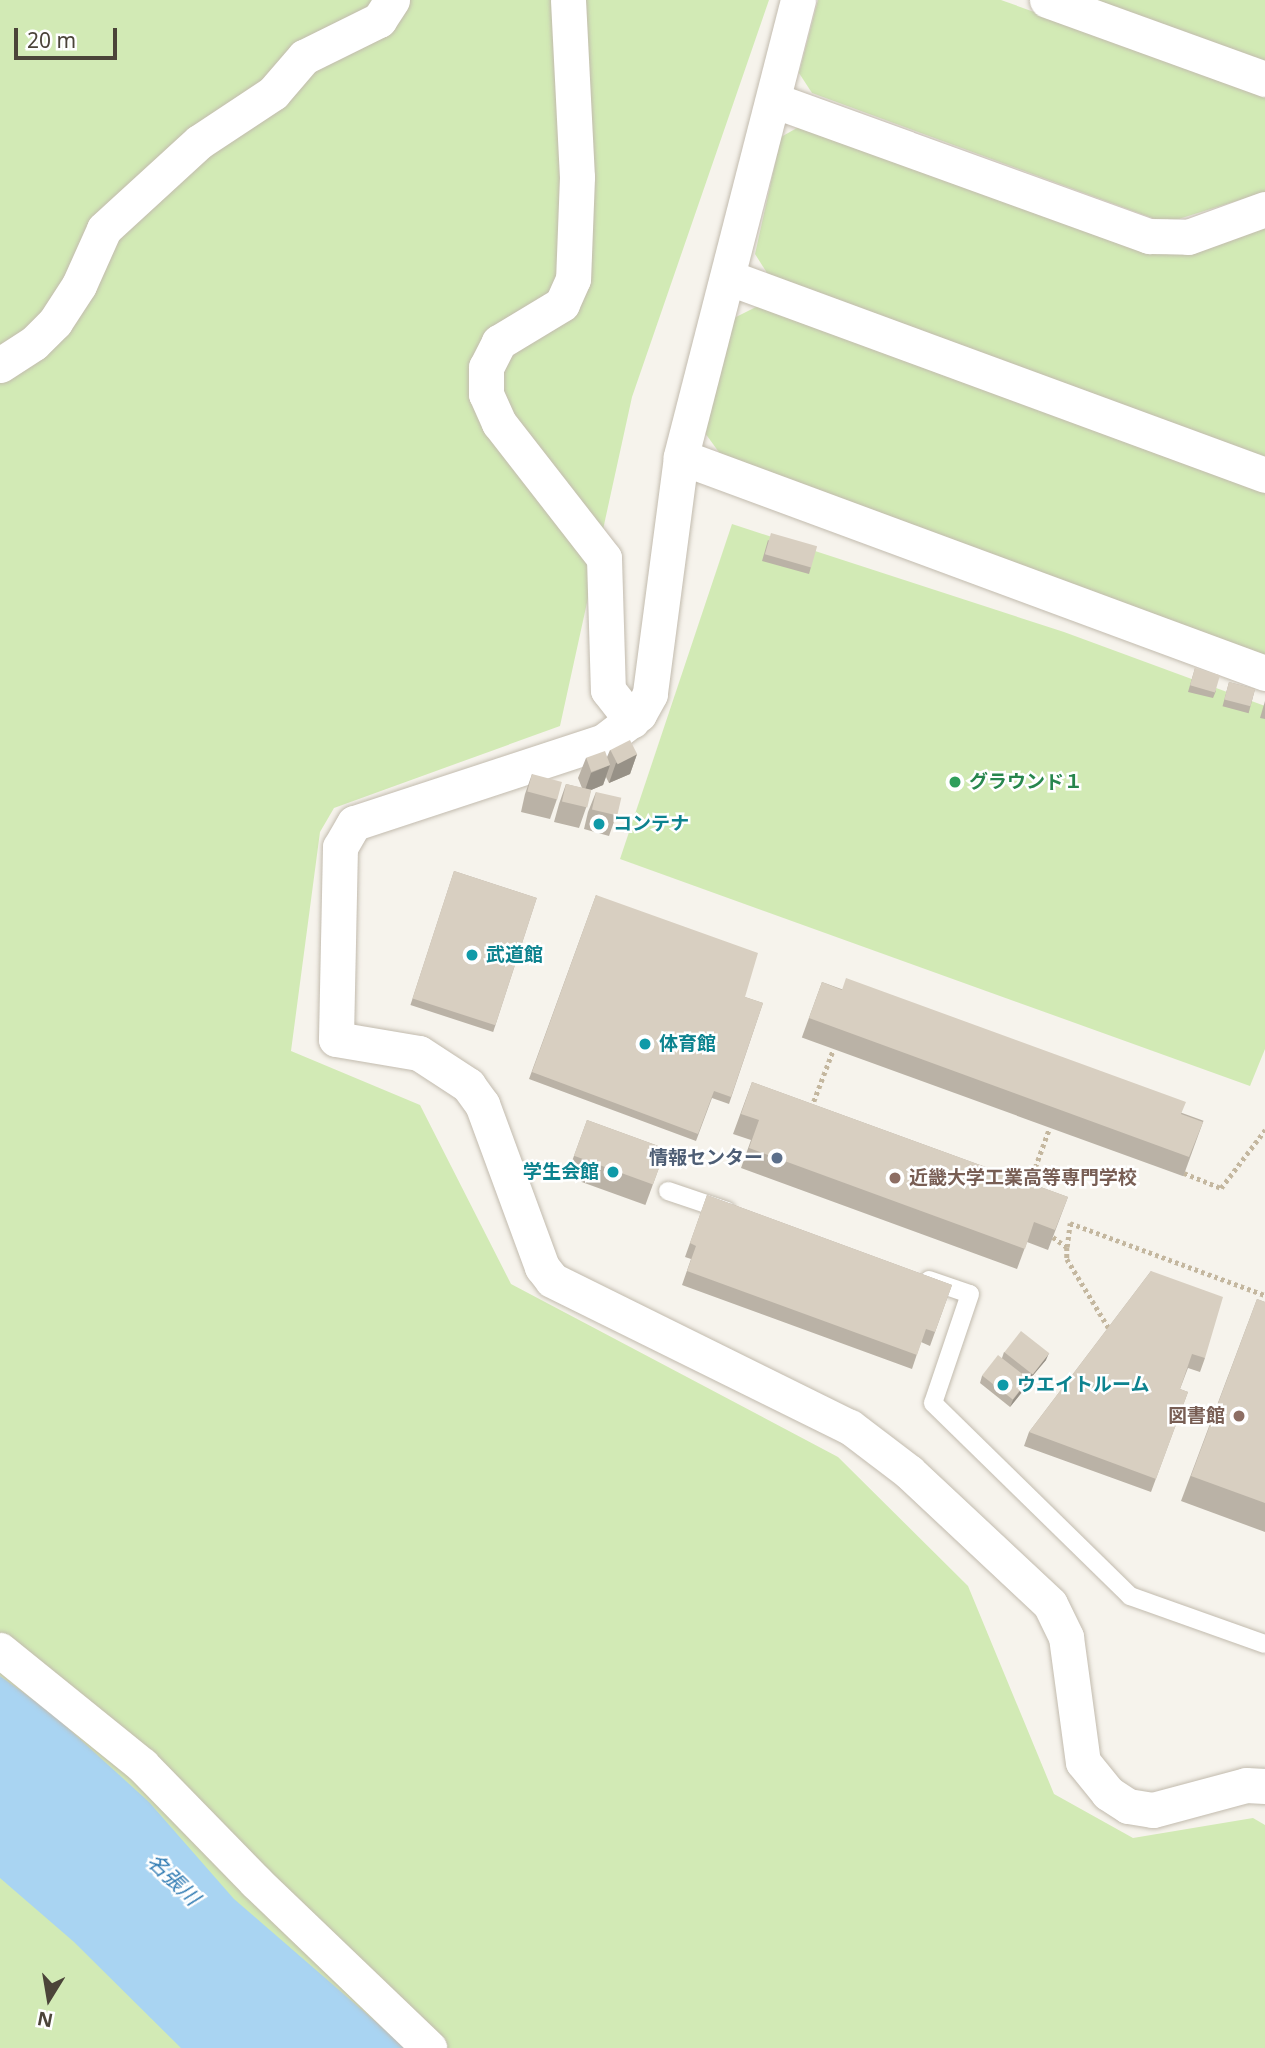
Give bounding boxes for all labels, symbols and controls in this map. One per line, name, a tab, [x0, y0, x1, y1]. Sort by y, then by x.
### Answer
scale bar	[18, 14, 121, 58]
text: 20 m	[27, 26, 76, 54]
place label: グラウンド１	[969, 771, 1083, 793]
marker: グラウンド１	[947, 774, 963, 790]
place label: コンテナ	[613, 813, 689, 835]
marker: コンテナ	[591, 816, 607, 832]
place label: 武道館	[486, 944, 543, 966]
marker: 武道館	[464, 947, 480, 963]
place label: 体育館	[659, 1033, 716, 1055]
marker: 体育館	[637, 1036, 653, 1052]
place label: 情報センター	[649, 1147, 763, 1169]
marker: 情報センター	[769, 1150, 785, 1166]
place label: 学生会館	[523, 1161, 599, 1183]
marker: 学生会館	[605, 1164, 621, 1180]
place label: 近畿大学工業高等専門学校	[909, 1167, 1137, 1189]
marker: 近畿大学工業高等専門学校	[887, 1170, 903, 1186]
place label: ウエイトルーム	[1017, 1374, 1150, 1396]
marker: ウエイトルーム	[995, 1377, 1011, 1393]
place label: 図書館	[1168, 1405, 1225, 1427]
marker: 図書館	[1231, 1408, 1247, 1424]
water label: 名張川	[143, 1848, 205, 1910]
north arrow	[14, 1964, 84, 2034]
text: N	[35, 2005, 55, 2034]

